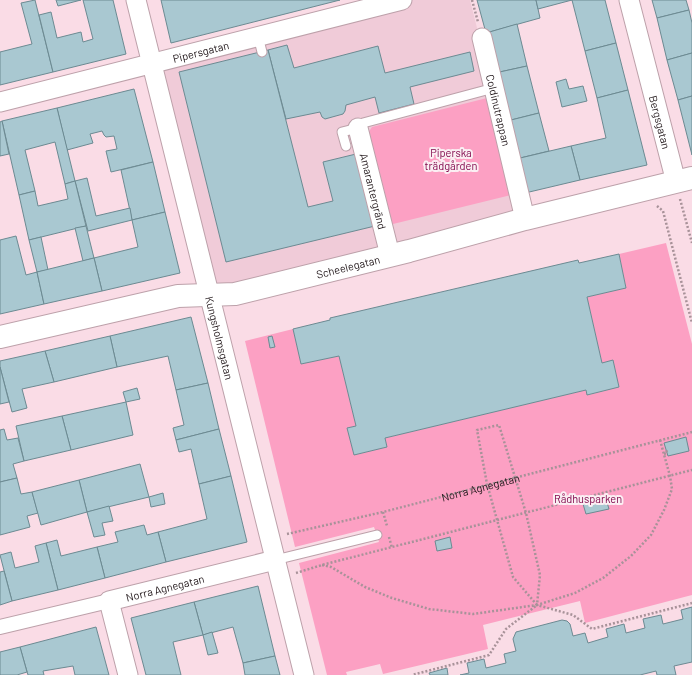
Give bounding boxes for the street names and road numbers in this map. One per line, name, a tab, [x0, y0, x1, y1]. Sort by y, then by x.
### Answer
street label: Pipersgatan	[171, 38, 230, 64]
street label: Coldinutrappan	[484, 73, 514, 147]
street label: Bergsgatan	[647, 94, 674, 150]
street label: Amarantergränd	[358, 152, 390, 230]
street label: Scheelegatan	[315, 252, 381, 280]
street label: Kungsholmsgatan	[203, 295, 237, 381]
street label: Norra Agnegatan	[440, 470, 521, 503]
street label: Norra Agnegatan	[124, 571, 206, 603]

